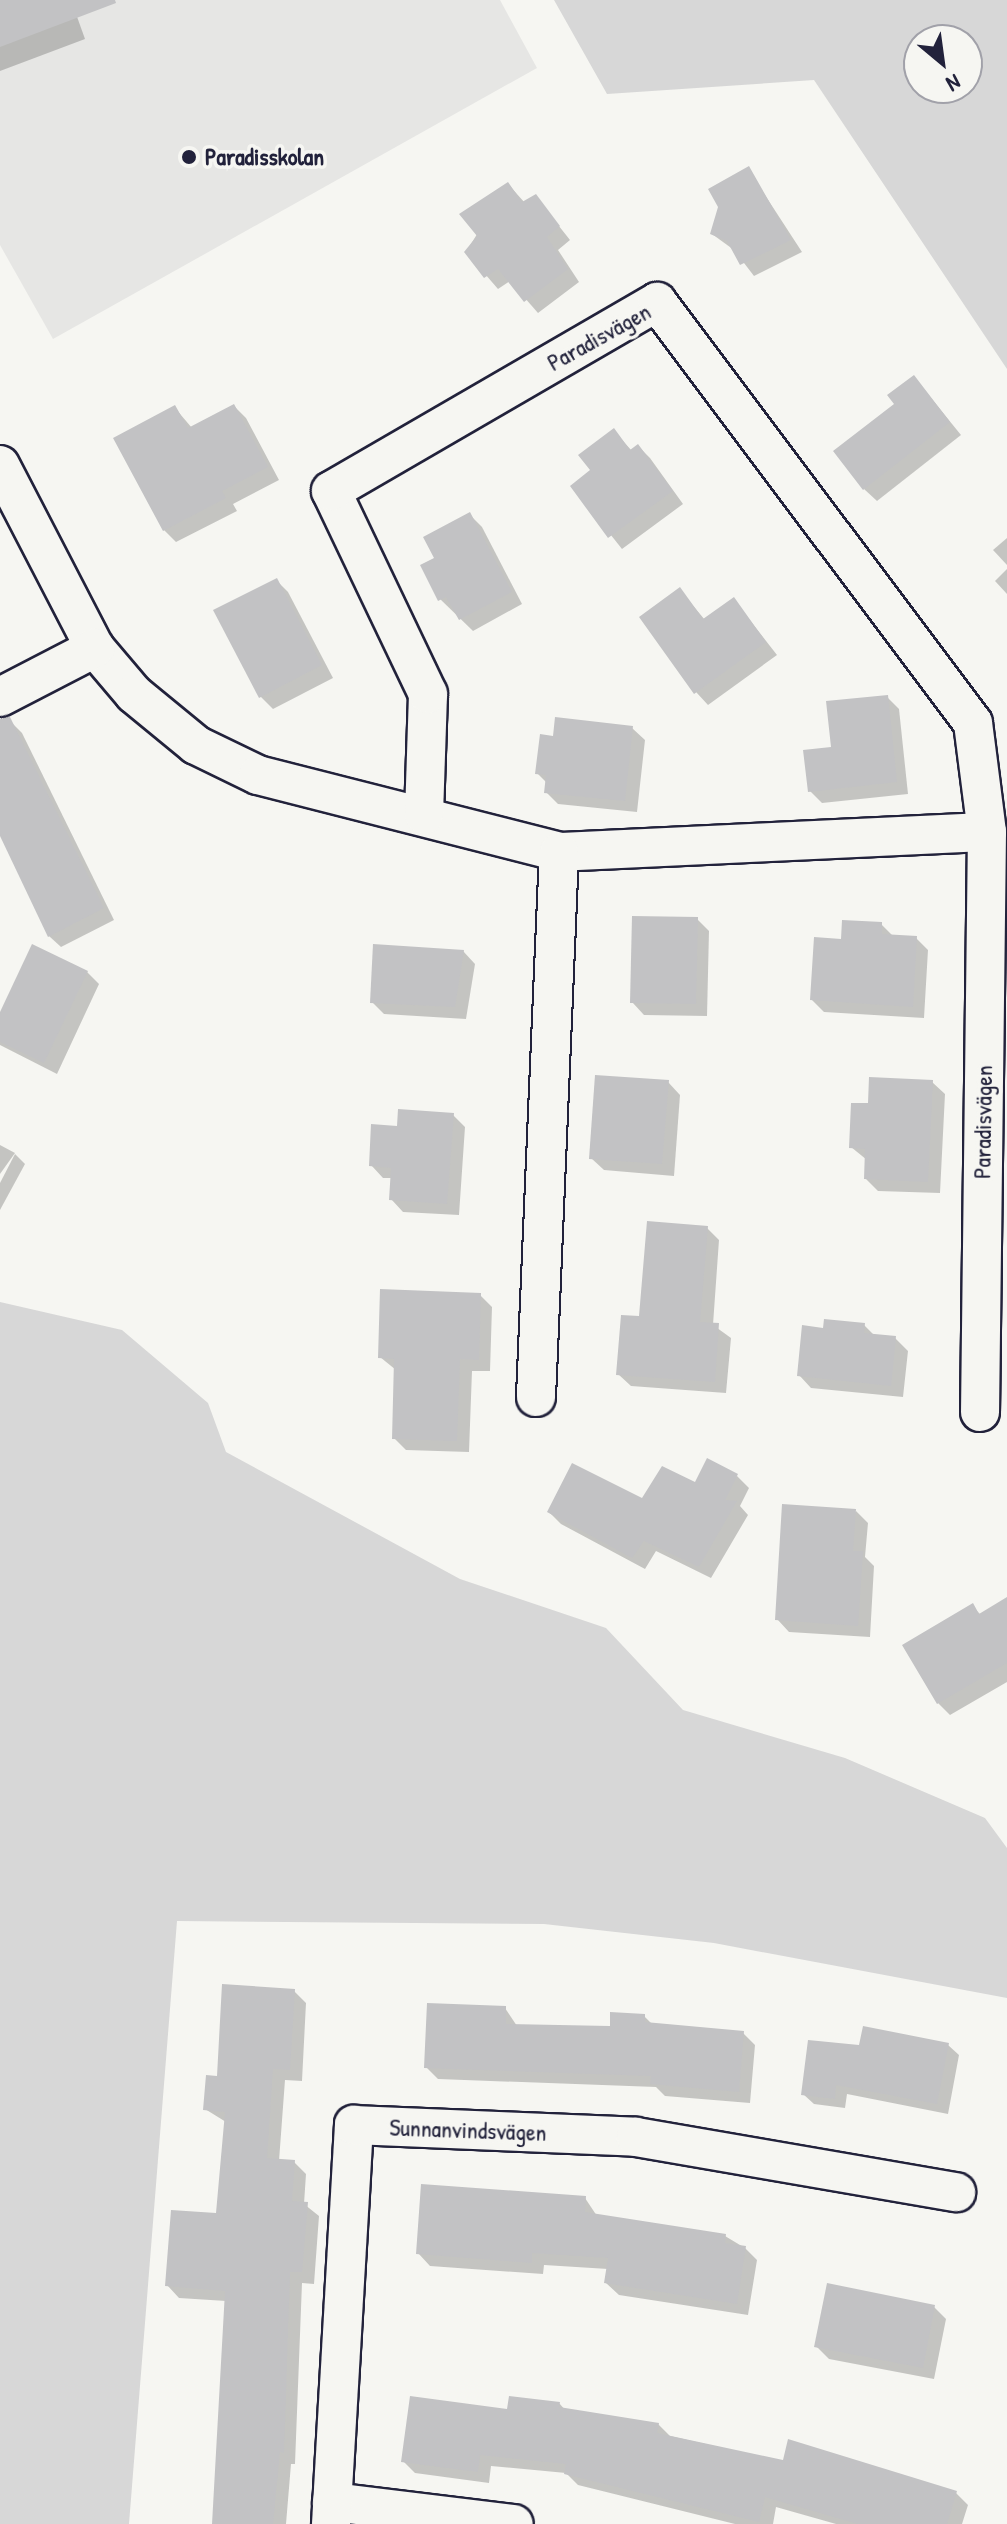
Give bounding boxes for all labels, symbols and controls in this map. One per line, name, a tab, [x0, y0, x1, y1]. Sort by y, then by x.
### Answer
north arrow	[903, 24, 983, 104]
text: N	[941, 67, 966, 99]
place label: Paradisskolan	[205, 143, 324, 171]
marker: Paradisskolan	[180, 148, 198, 166]
street label: Paradisvägen	[542, 297, 656, 377]
street label: Paradisvägen	[968, 1065, 998, 1179]
street label: Sunnanvindsvägen	[389, 2113, 547, 2147]

